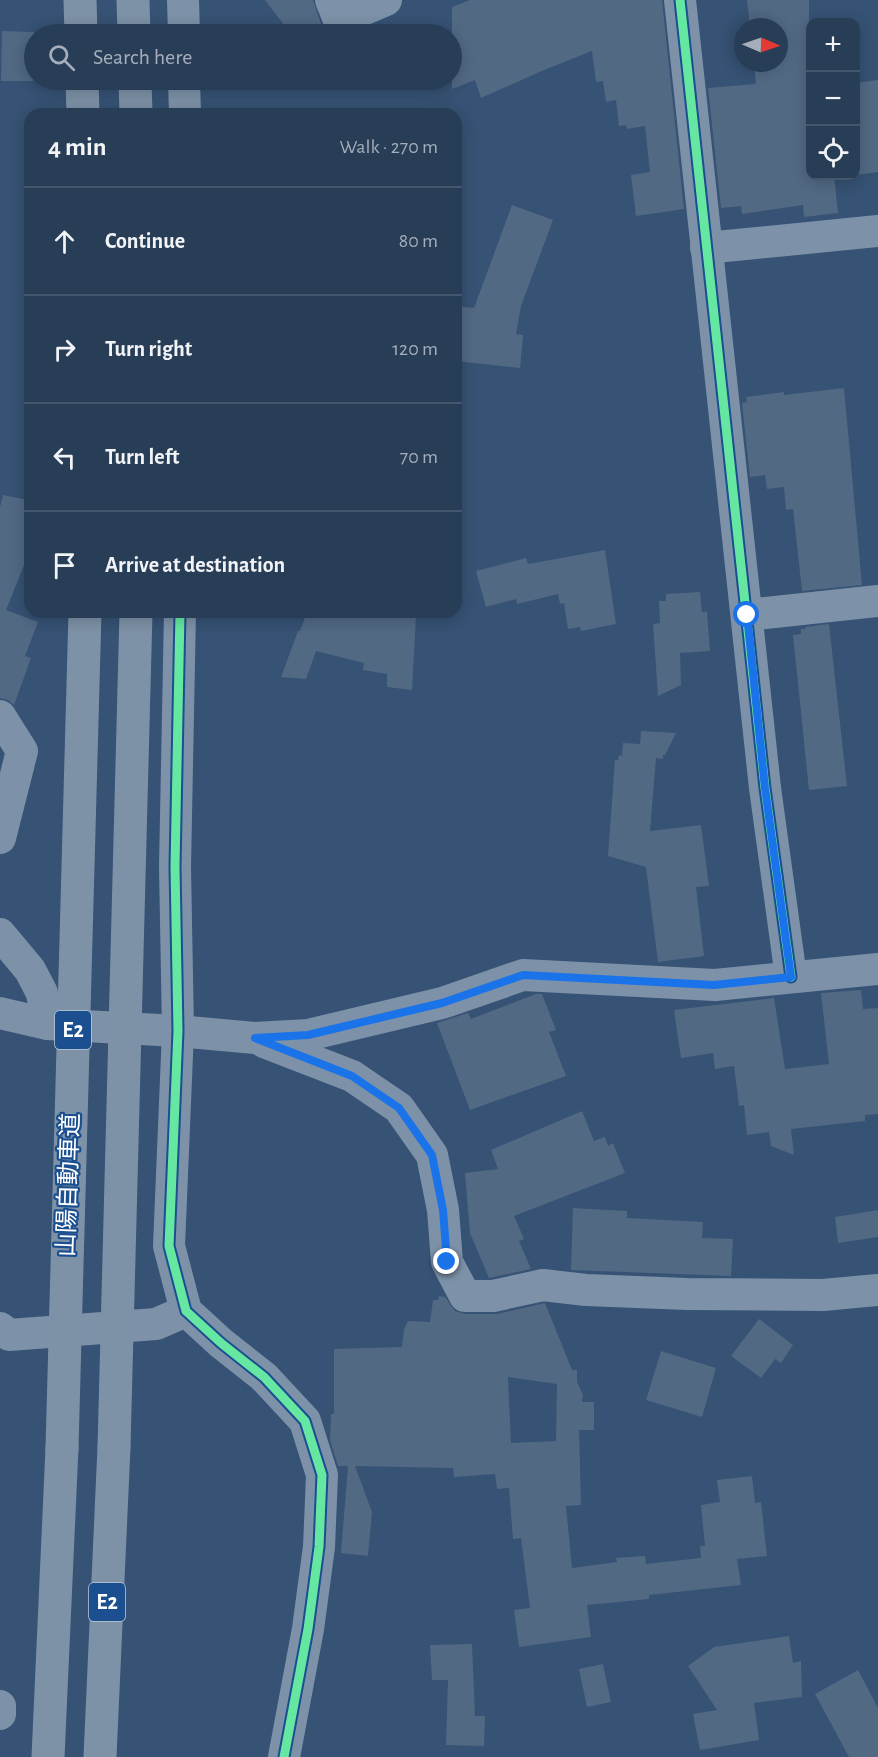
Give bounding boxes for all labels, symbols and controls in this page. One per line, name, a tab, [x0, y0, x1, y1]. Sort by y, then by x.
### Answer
north arrow	[734, 18, 788, 72]
map controls	[806, 18, 860, 180]
button: +	[806, 18, 860, 72]
search box	[24, 24, 462, 90]
icon: search	[45, 41, 78, 74]
text: Search here	[93, 46, 192, 68]
button: −	[806, 72, 860, 126]
button: locate	[806, 126, 860, 180]
text: 4 min	[48, 134, 107, 160]
text: Walk · 270 m	[339, 137, 438, 157]
icon: ahead	[48, 225, 81, 258]
text: Continue	[105, 230, 185, 252]
text: 80 m	[399, 231, 438, 251]
icon: right	[48, 333, 81, 366]
text: Turn right	[105, 338, 192, 360]
text: 120 m	[392, 339, 438, 359]
icon: left	[48, 441, 81, 474]
text: Turn left	[105, 446, 179, 468]
text: 70 m	[400, 447, 438, 467]
icon: arrive	[48, 549, 81, 582]
text: Arrive at destination	[105, 554, 285, 576]
route start	[733, 601, 759, 627]
road number: E2	[55, 1011, 91, 1049]
street label: 山陽自動車道	[52, 1113, 84, 1257]
route end	[433, 1248, 459, 1274]
road number: E2	[89, 1583, 125, 1621]

